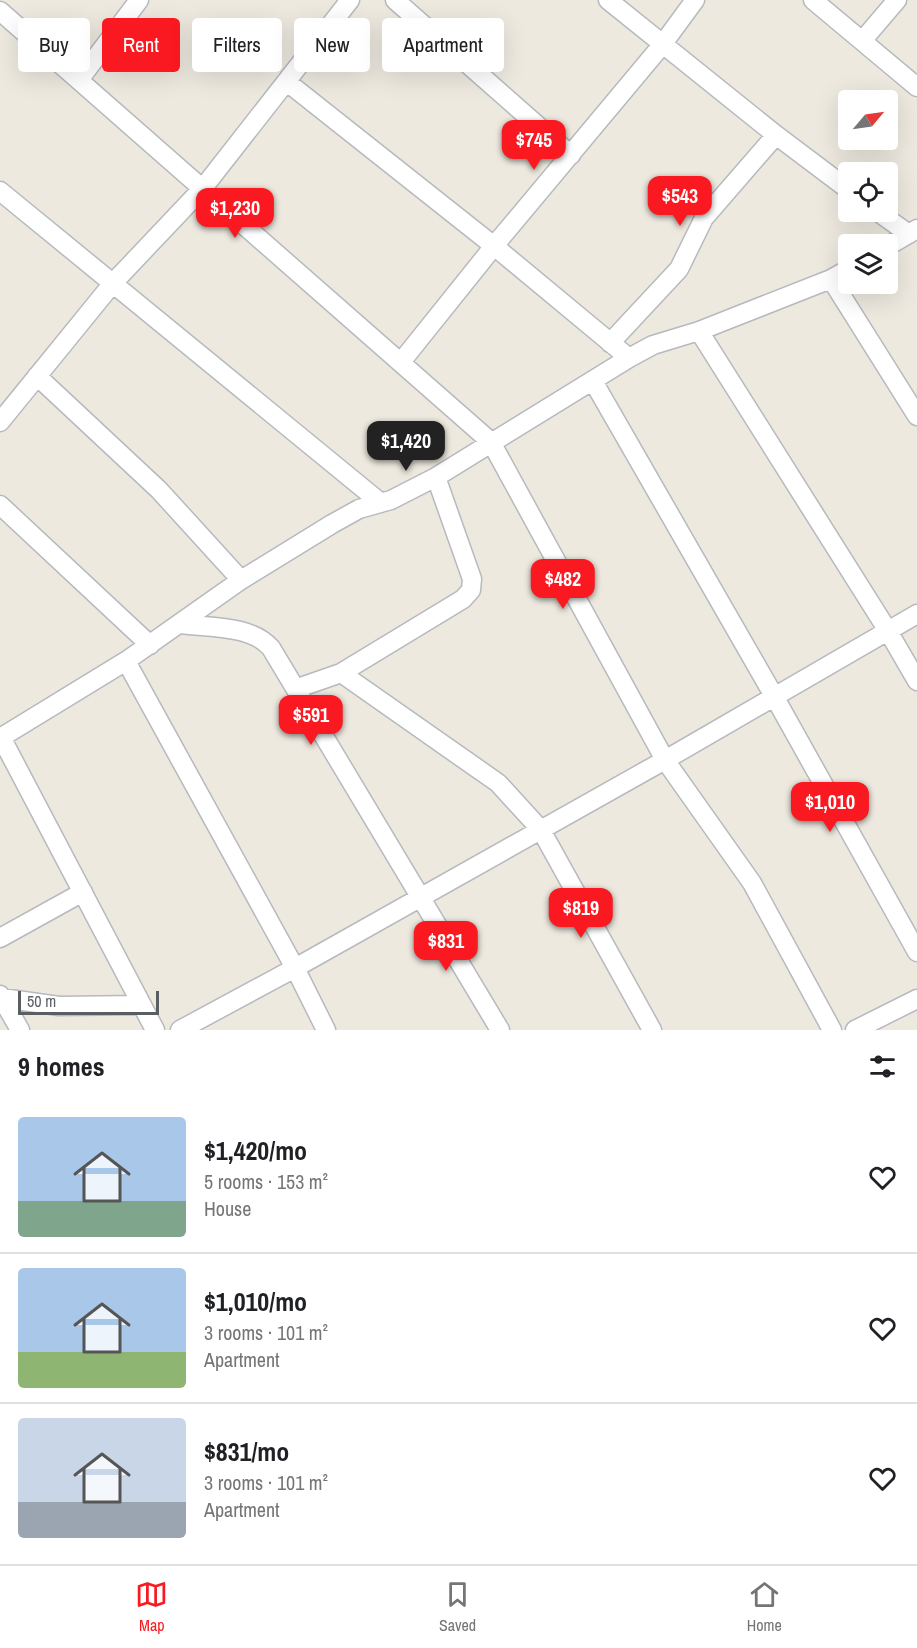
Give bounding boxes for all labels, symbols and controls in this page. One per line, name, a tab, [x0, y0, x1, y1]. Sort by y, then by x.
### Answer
chip: Buy	[18, 18, 90, 72]
chip: Rent	[102, 18, 180, 72]
chip: Filters	[192, 18, 282, 72]
chip: New	[294, 18, 370, 72]
chip: Apartment	[382, 18, 504, 72]
north arrow	[838, 90, 898, 150]
map controls	[838, 90, 898, 294]
pin: $745	[498, 120, 570, 171]
text: $745	[516, 126, 552, 153]
button: locate	[838, 162, 898, 222]
pin: $543	[644, 176, 716, 227]
text: $543	[662, 182, 698, 209]
pin: $1,230	[186, 188, 284, 239]
text: $1,230	[210, 194, 260, 221]
button: layers	[838, 234, 898, 294]
pin: $1,420	[357, 421, 455, 472]
text: $1,420	[381, 427, 431, 454]
pin: $482	[527, 559, 599, 610]
text: $482	[545, 565, 581, 592]
pin: $591	[275, 695, 347, 746]
text: $591	[293, 701, 329, 728]
pin: $1,010	[781, 782, 879, 833]
text: $1,010	[805, 788, 855, 815]
pin: $819	[545, 888, 617, 939]
text: $819	[563, 894, 599, 921]
pin: $831	[410, 921, 482, 972]
text: $831	[428, 927, 464, 954]
scale bar	[18, 988, 159, 1016]
text: 50 m	[27, 990, 56, 1012]
text: 9 homes	[18, 1049, 105, 1084]
icon: filters	[866, 1050, 899, 1083]
text: $1,420/mo	[204, 1133, 307, 1168]
icon: home	[66, 1141, 138, 1213]
icon: heart	[866, 1161, 899, 1194]
text: 5 rooms · 153 m²	[204, 1168, 328, 1195]
text: House	[204, 1195, 251, 1222]
text: $1,010/mo	[204, 1284, 307, 1319]
icon: home	[66, 1292, 138, 1364]
icon: heart	[866, 1312, 899, 1345]
text: 3 rooms · 101 m²	[204, 1319, 328, 1346]
text: Apartment	[204, 1346, 280, 1373]
text: $831/mo	[204, 1434, 289, 1469]
icon: home	[66, 1442, 138, 1514]
icon: heart	[866, 1462, 899, 1495]
text: 3 rooms · 101 m²	[204, 1469, 328, 1496]
text: Apartment	[204, 1496, 280, 1523]
tab: Map	[135, 1578, 168, 1636]
tab: Saved	[439, 1578, 476, 1636]
tab: Home	[747, 1578, 782, 1636]

